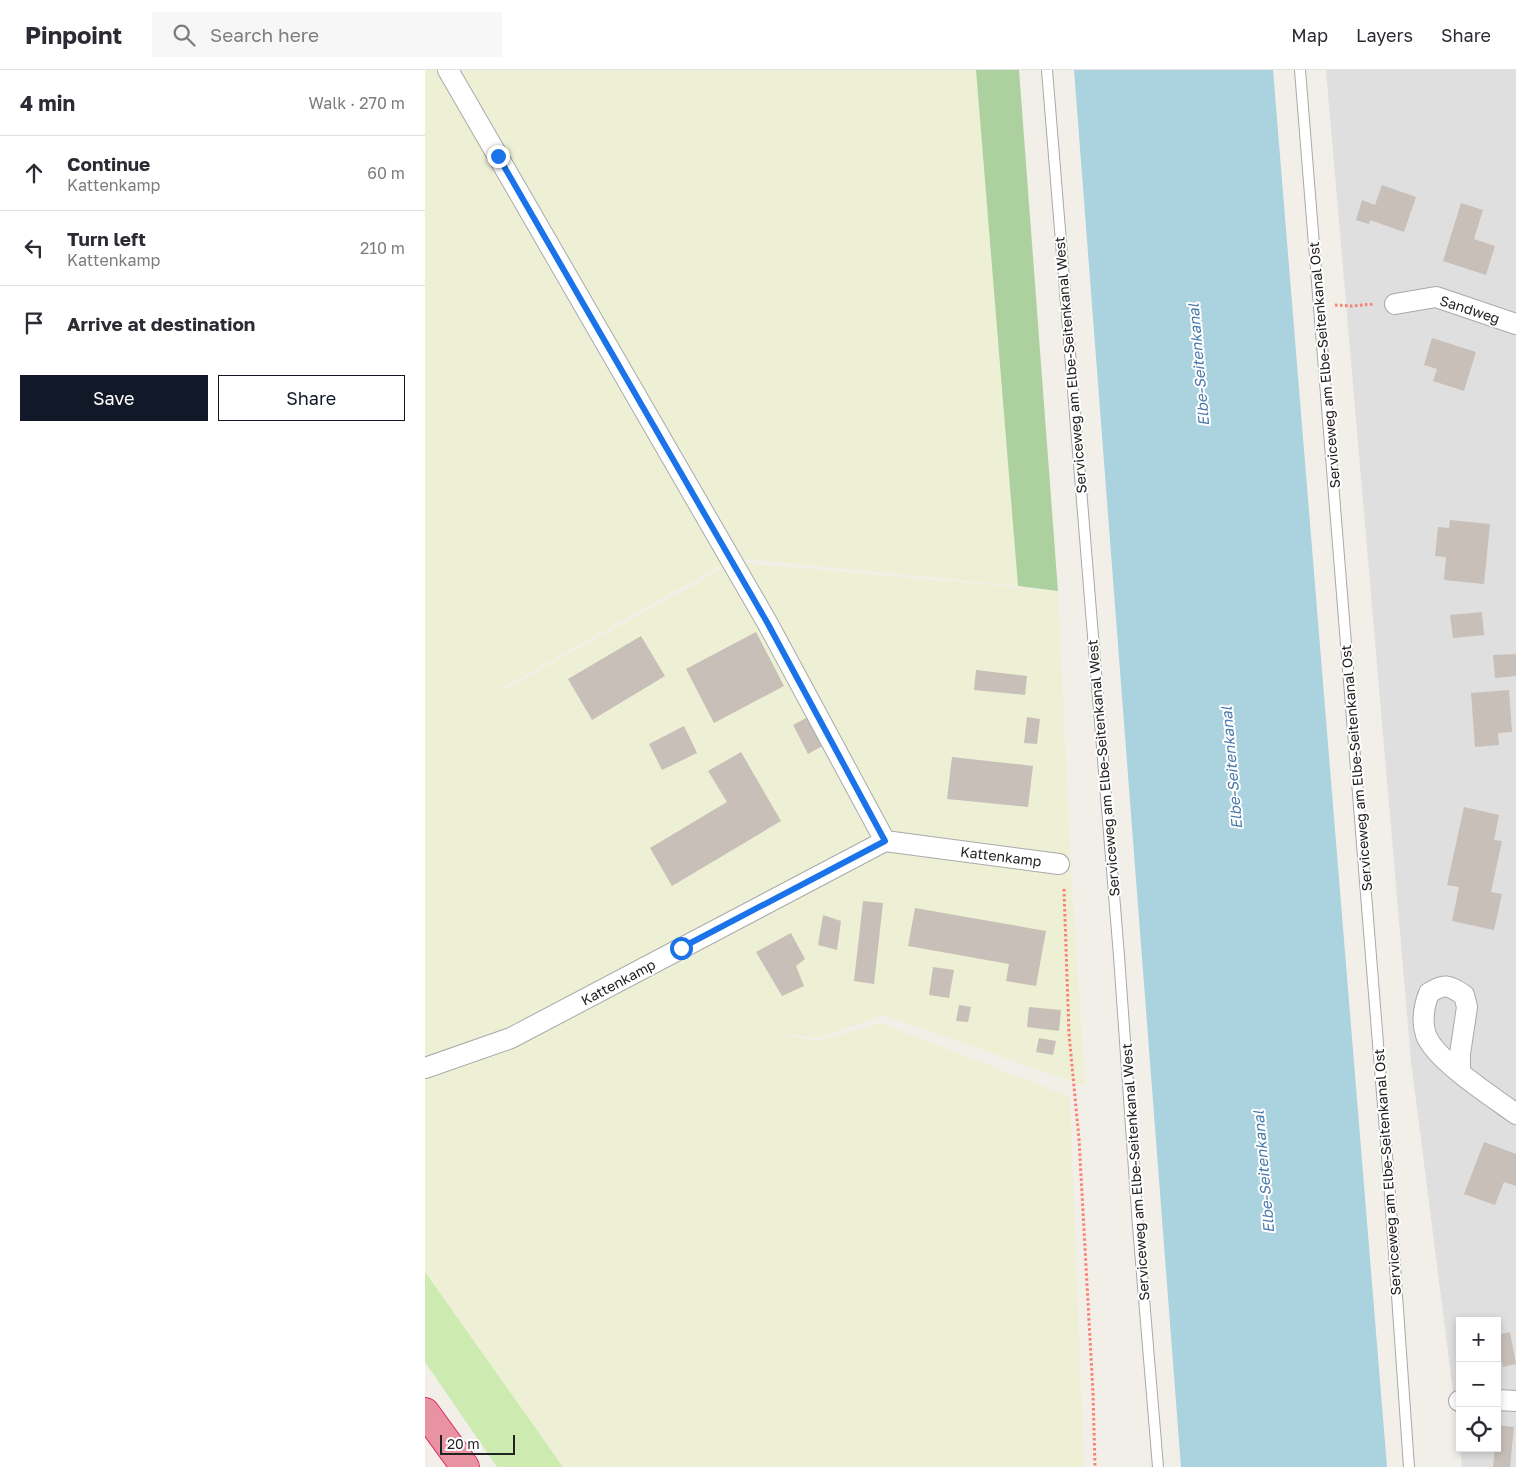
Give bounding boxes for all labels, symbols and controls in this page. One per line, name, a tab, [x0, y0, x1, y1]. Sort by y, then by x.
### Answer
search box	[152, 12, 502, 57]
text: Pinpoint	[25, 20, 122, 49]
icon: search	[170, 21, 198, 49]
text: Search here	[210, 23, 319, 46]
text: Map	[1291, 24, 1328, 46]
text: Layers	[1356, 24, 1413, 46]
text: Share	[1441, 24, 1491, 46]
text: 4 min	[20, 90, 75, 116]
text: Walk · 270 m	[308, 93, 405, 113]
route end	[487, 145, 510, 168]
text: Continue	[67, 152, 150, 175]
icon: ahead	[20, 159, 48, 187]
text: 60 m	[367, 163, 405, 183]
text: Kattenkamp	[67, 175, 160, 195]
text: Turn left	[67, 227, 146, 250]
icon: left	[20, 234, 48, 262]
street label: Serviceweg am Elbe-Seitenkanal West	[1050, 236, 1090, 494]
text: 210 m	[360, 238, 405, 258]
street label: Serviceweg am Elbe-Seitenkanal Ost	[1305, 241, 1343, 489]
text: Kattenkamp	[67, 250, 160, 270]
street label: Sandweg	[1438, 291, 1502, 327]
water label: Elbe-Seitenkanal	[1184, 302, 1212, 427]
icon: arrive	[20, 309, 48, 337]
text: Arrive at destination	[67, 312, 255, 335]
button: Save	[20, 375, 208, 421]
button: Share	[218, 375, 405, 421]
street label: Serviceweg am Elbe-Seitenkanal West	[1083, 639, 1123, 897]
street label: Serviceweg am Elbe-Seitenkanal Ost	[1337, 644, 1375, 892]
water label: Elbe-Seitenkanal	[1217, 705, 1245, 830]
street label: Kattenkamp	[959, 843, 1043, 869]
route start	[670, 937, 693, 960]
street label: Kattenkamp	[578, 955, 658, 1009]
street label: Serviceweg am Elbe-Seitenkanal West	[1118, 1043, 1152, 1301]
street label: Serviceweg am Elbe-Seitenkanal Ost	[1370, 1048, 1404, 1296]
water label: Elbe-Seitenkanal	[1249, 1109, 1277, 1234]
map controls	[1456, 1317, 1501, 1452]
button: +	[1456, 1317, 1501, 1362]
button: −	[1456, 1362, 1501, 1407]
button: locate	[1456, 1407, 1501, 1452]
scale bar	[440, 1432, 515, 1455]
text: 20 m	[447, 1435, 480, 1452]

